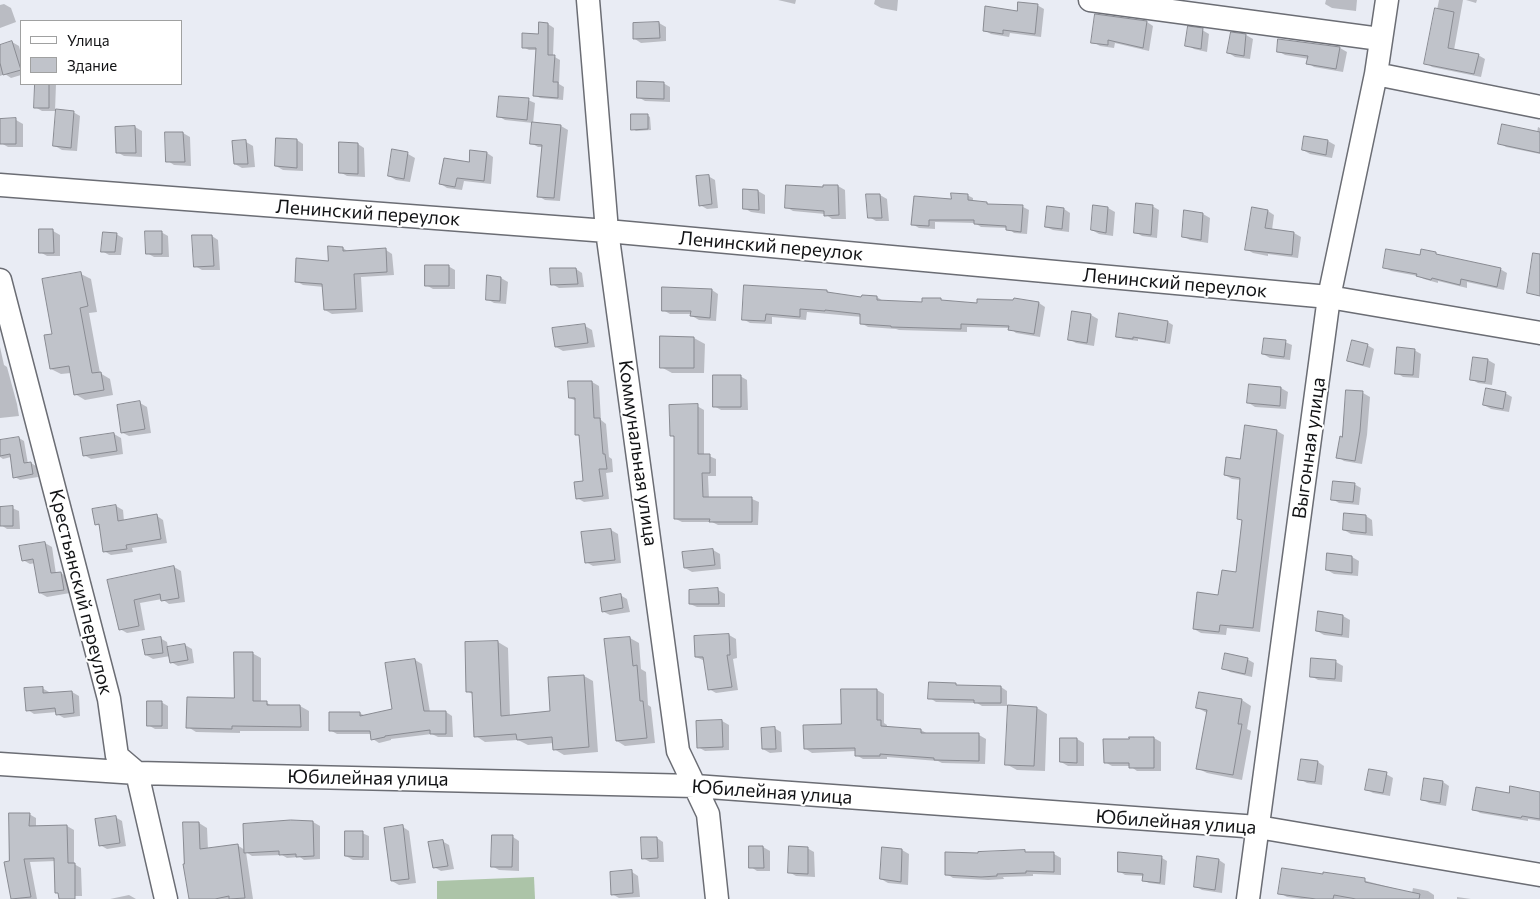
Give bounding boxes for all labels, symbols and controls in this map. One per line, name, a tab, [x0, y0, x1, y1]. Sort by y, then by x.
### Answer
legend	[20, 20, 182, 85]
text: Улица	[67, 31, 109, 49]
text: Здание	[67, 56, 117, 74]
street label: Ленинский переулок	[275, 195, 461, 231]
street label: Ленинский переулок	[678, 227, 864, 265]
street label: Ленинский переулок	[1082, 264, 1268, 302]
street label: Коммунальная улица	[614, 358, 662, 548]
street label: Выгонная улица	[1288, 376, 1330, 520]
street label: Крестьянский переулок	[44, 487, 118, 697]
street label: Юбилейная улица	[287, 765, 449, 791]
street label: Юбилейная улица	[691, 775, 853, 809]
street label: Юбилейная улица	[1095, 805, 1257, 839]

